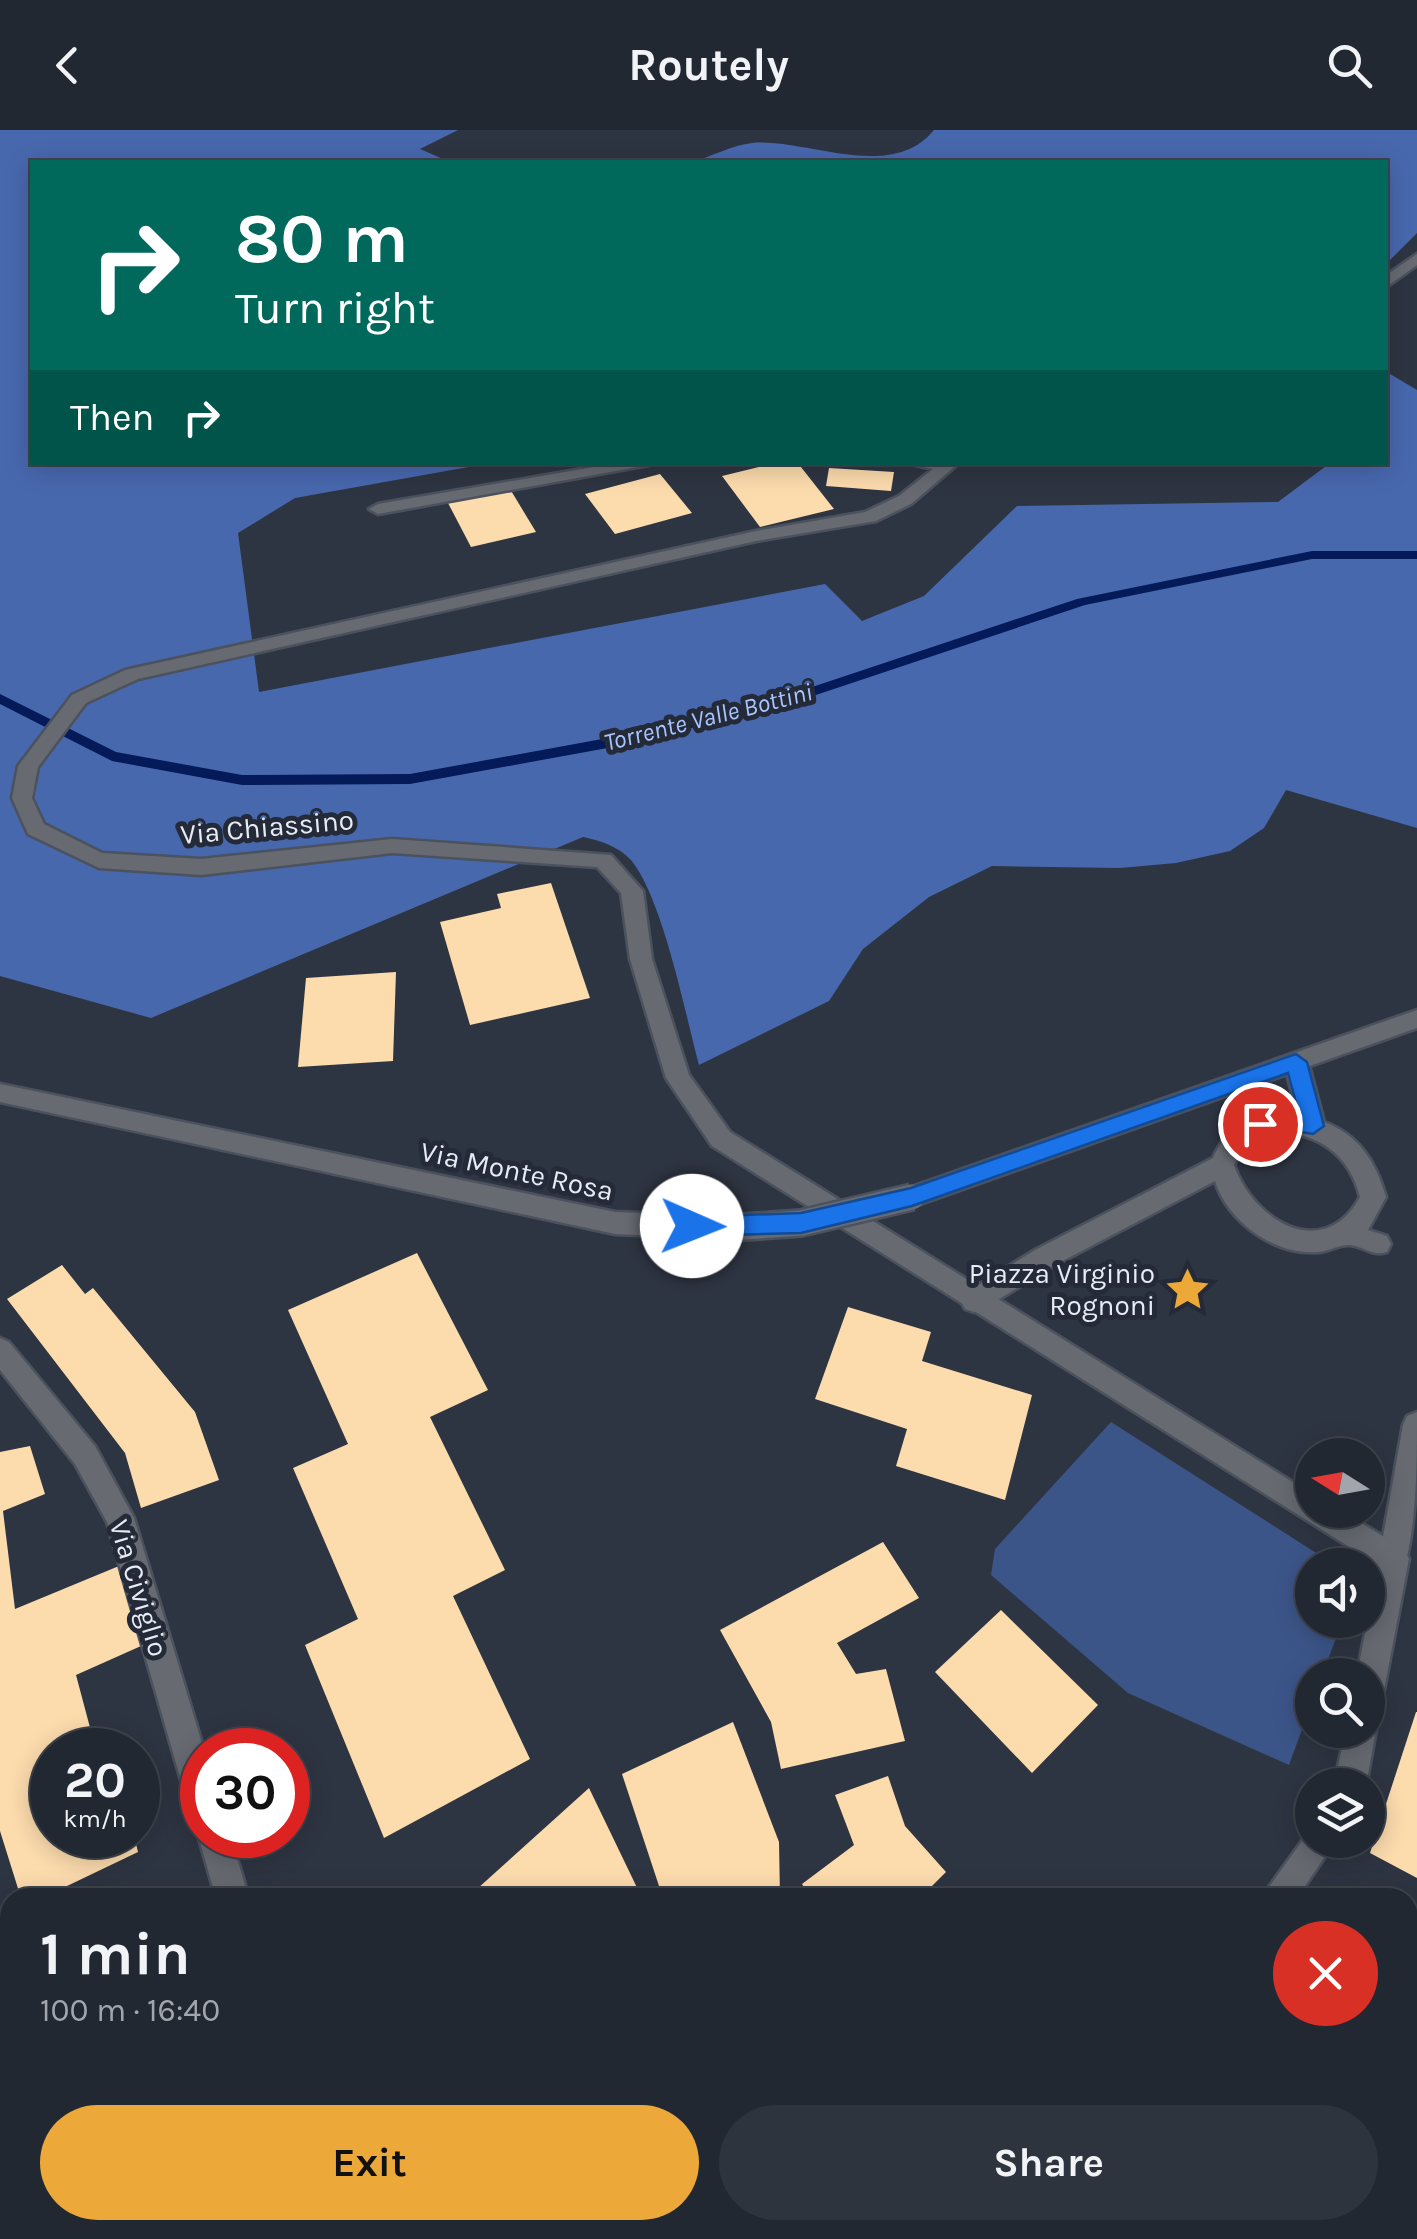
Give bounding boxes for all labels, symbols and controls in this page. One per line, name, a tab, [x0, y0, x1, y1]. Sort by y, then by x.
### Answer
icon: back	[40, 38, 95, 93]
icon: search	[1322, 38, 1377, 93]
text: Routely	[628, 39, 789, 91]
text: 80 m	[235, 198, 409, 280]
icon: right	[70, 200, 200, 330]
text: Turn right	[235, 282, 435, 334]
icon: right	[174, 390, 229, 445]
text: Then	[70, 395, 154, 440]
water label: Torrente Valle Bottini	[601, 677, 815, 757]
street label: Via Chiassino	[179, 803, 355, 851]
pin	[1218, 1082, 1303, 1167]
icon: arrive	[1233, 1097, 1288, 1152]
street label: Via Monte Rosa	[418, 1134, 616, 1208]
position arrow	[640, 1174, 744, 1278]
place label: Piazza Virginio Rognoni	[969, 1257, 1155, 1322]
place icon: Piazza Virginio Rognoni	[1164, 1265, 1212, 1313]
north arrow	[1295, 1438, 1385, 1528]
map controls	[1295, 1438, 1385, 1858]
street label: Via Civiglio	[103, 1516, 175, 1660]
button: sound	[1295, 1548, 1385, 1638]
button: search	[1295, 1658, 1385, 1748]
speed limit sign: 30	[180, 1728, 310, 1858]
text: 20	[64, 1751, 126, 1810]
button: layers	[1295, 1768, 1385, 1858]
text: km/h	[63, 1804, 127, 1833]
text: 1 min	[40, 1919, 191, 1989]
button: close	[1273, 1921, 1378, 2026]
text: 100 m · 16:40	[40, 1992, 220, 2029]
button: Exit	[40, 2105, 699, 2220]
button: Share	[719, 2105, 1378, 2220]

